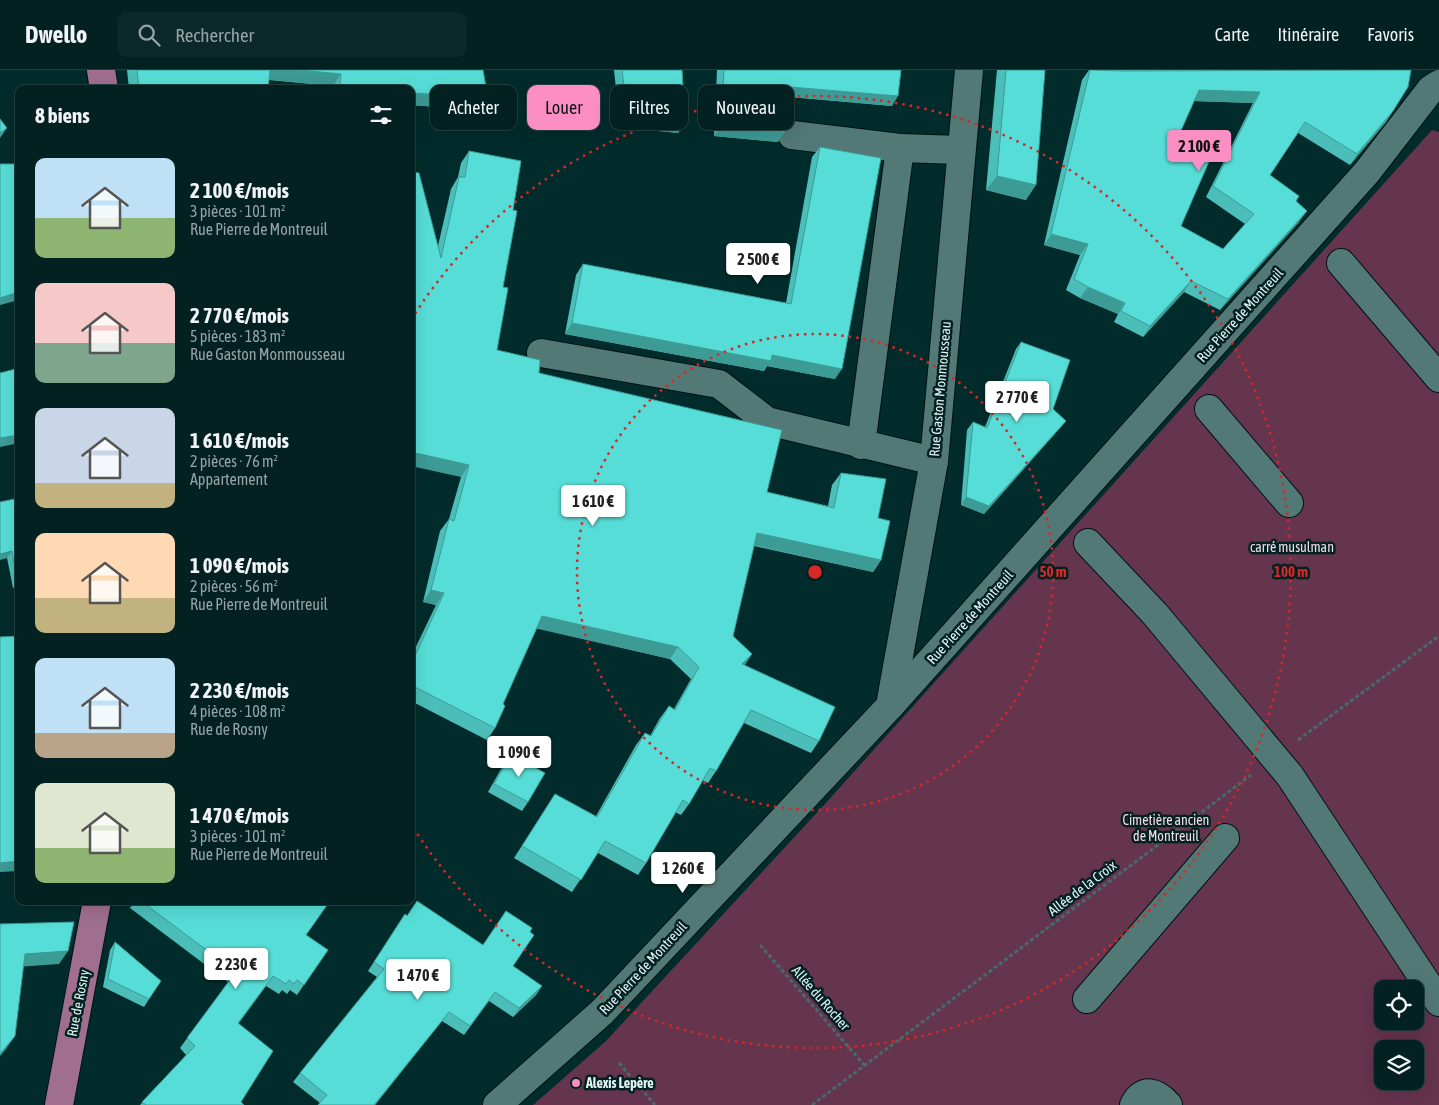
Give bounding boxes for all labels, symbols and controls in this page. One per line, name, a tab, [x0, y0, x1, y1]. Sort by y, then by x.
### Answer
search box	[117, 12, 467, 57]
text: Dwello	[25, 21, 87, 48]
icon: search	[135, 21, 163, 49]
text: Rechercher	[175, 24, 254, 46]
text: Carte	[1215, 24, 1249, 45]
text: Itinéraire	[1277, 24, 1339, 45]
text: Favoris	[1367, 24, 1414, 45]
chip: Acheter	[430, 85, 517, 130]
chip: Louer	[527, 85, 600, 130]
chip: Filtres	[610, 85, 688, 130]
chip: Nouveau	[698, 85, 794, 130]
icon: filters	[367, 101, 395, 129]
text: 8 biens	[35, 103, 90, 127]
pin: 2 100 €	[1153, 129, 1245, 172]
text: 2 100 €	[1178, 137, 1220, 155]
icon: home	[75, 178, 135, 238]
text: 2 100 €/mois	[190, 178, 289, 202]
text: 3 pièces · 101 m²	[190, 202, 286, 220]
text: Rue Pierre de Montreuil	[190, 220, 328, 238]
pin: 2 500 €	[712, 242, 804, 285]
text: 2 500 €	[737, 250, 779, 268]
street label: Rue Pierre de Montreuil	[1194, 265, 1286, 365]
icon: home	[75, 303, 135, 363]
text: 2 770 €/mois	[190, 303, 289, 327]
street label: Rue Gaston Monmousseau	[926, 321, 954, 457]
text: 5 pièces · 183 m²	[190, 327, 286, 345]
text: Rue Gaston Monmousseau	[190, 345, 345, 363]
pin: 2 770 €	[971, 380, 1063, 423]
text: 2 770 €	[996, 388, 1038, 406]
icon: home	[75, 428, 135, 488]
text: 1 610 €/mois	[190, 428, 289, 452]
text: 2 pièces · 76 m²	[190, 452, 278, 470]
text: Appartement	[190, 470, 268, 488]
pin: 1 610 €	[547, 484, 639, 527]
text: 1 610 €	[572, 492, 614, 510]
park label: carré musulman	[1250, 539, 1334, 555]
icon: home	[75, 553, 135, 613]
text: 1 090 €/mois	[190, 553, 289, 577]
centre of rings	[806, 563, 824, 581]
text: 50 m	[1040, 563, 1067, 580]
text: 100 m	[1274, 563, 1308, 580]
street label: Rue Pierre de Montreuil	[924, 567, 1016, 667]
text: 2 pièces · 56 m²	[190, 577, 278, 595]
text: Rue Pierre de Montreuil	[190, 595, 328, 613]
icon: home	[75, 678, 135, 738]
text: 2 230 €/mois	[190, 678, 289, 702]
text: 4 pièces · 108 m²	[190, 702, 286, 720]
text: Rue de Rosny	[190, 720, 268, 738]
pin: 1 090 €	[473, 736, 565, 778]
text: 1 090 €	[498, 743, 540, 761]
icon: home	[75, 803, 135, 863]
text: 1 470 €/mois	[190, 803, 289, 827]
park label: Cimetière ancien de Montreuil	[1123, 812, 1209, 844]
text: 3 pièces · 101 m²	[190, 827, 286, 845]
text: Rue Pierre de Montreuil	[190, 845, 328, 863]
pin: 1 260 €	[637, 852, 729, 894]
street label: Allée de la Croix	[1045, 857, 1120, 919]
text: 1 260 €	[662, 859, 704, 877]
street label: Rue Pierre de Montreuil	[596, 918, 690, 1018]
pin: 2 230 €	[190, 948, 282, 990]
text: 2 230 €	[215, 955, 257, 973]
pin: 1 470 €	[372, 958, 464, 1001]
street label: Allée du Rocher	[789, 963, 854, 1034]
text: 1 470 €	[397, 966, 439, 984]
street label: Rue de Rosny	[64, 968, 92, 1038]
map controls	[1374, 980, 1424, 1090]
button: locate	[1374, 980, 1424, 1030]
button: layers	[1374, 1040, 1424, 1090]
place label: Alexis Lepère	[585, 1075, 654, 1091]
marker: Alexis Lepère	[570, 1077, 582, 1089]

